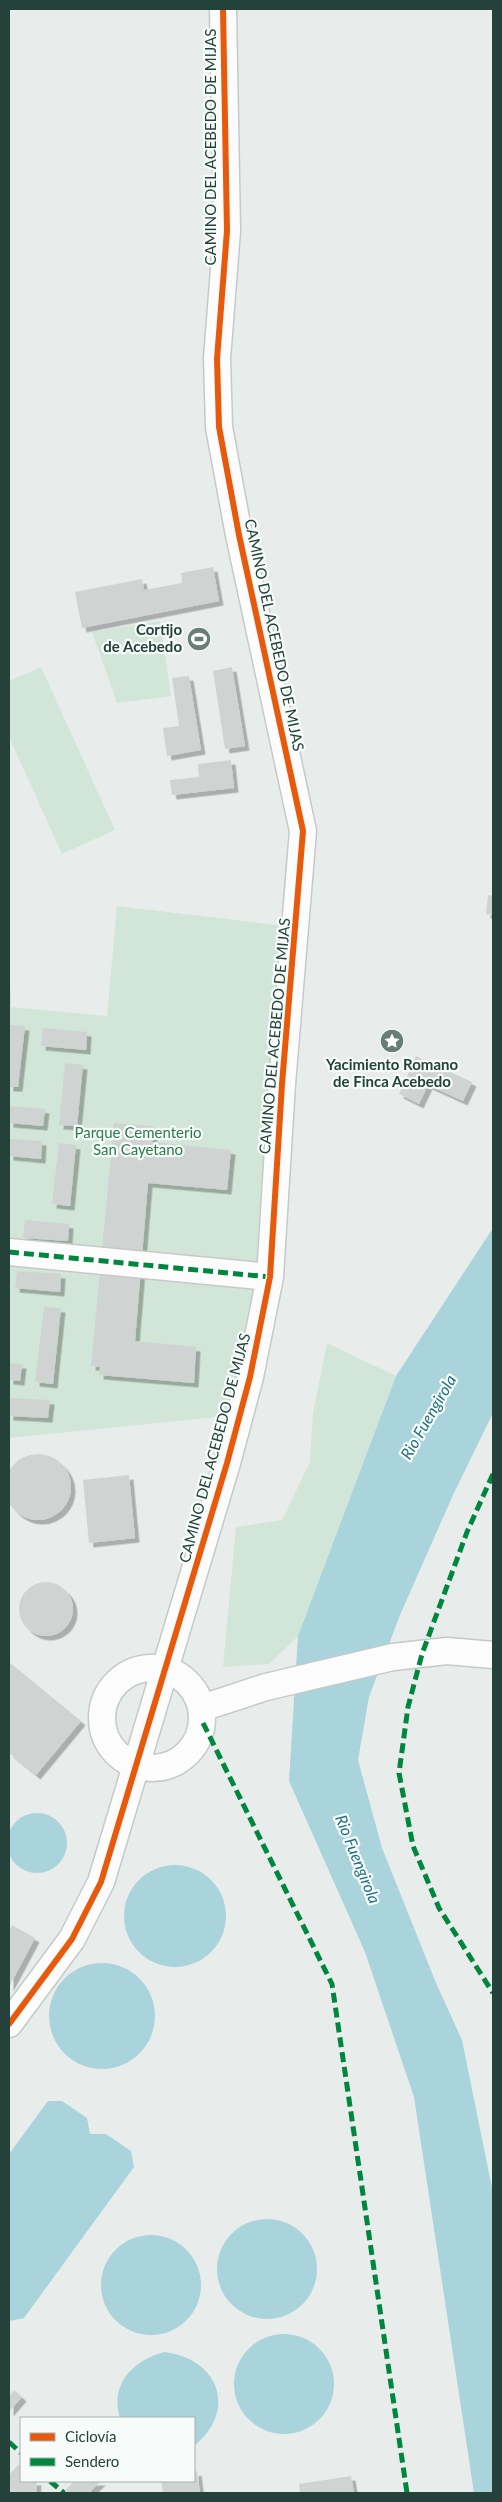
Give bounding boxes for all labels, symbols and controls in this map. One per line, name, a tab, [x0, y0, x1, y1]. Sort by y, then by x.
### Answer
street label: CAMINO DEL ACEBEDO DE MIJAS	[201, 29, 219, 265]
street label: CAMINO DEL ACEBEDO DE MIJAS	[242, 517, 308, 753]
place label: Cortijo de Acebedo	[103, 620, 182, 655]
sports icon: Cortijo de Acebedo	[186, 626, 212, 652]
street label: CAMINO DEL ACEBEDO DE MIJAS	[255, 917, 293, 1155]
place icon: Yacimiento Romano de Finca Acebedo	[379, 1028, 405, 1054]
place label: Yacimiento Romano de Finca Acebedo	[325, 1055, 458, 1090]
park label: Parque Cementerio San Cayetano	[74, 1123, 202, 1158]
street label: CAMINO DEL ACEBEDO DE MIJAS	[175, 1331, 253, 1565]
water label: Rio Fuengirola	[396, 1371, 459, 1462]
water label: Rio Fuengirola	[332, 1812, 385, 1906]
legend	[20, 2417, 195, 2482]
text: Ciclovía	[65, 2427, 116, 2445]
text: Sendero	[65, 2452, 119, 2470]

